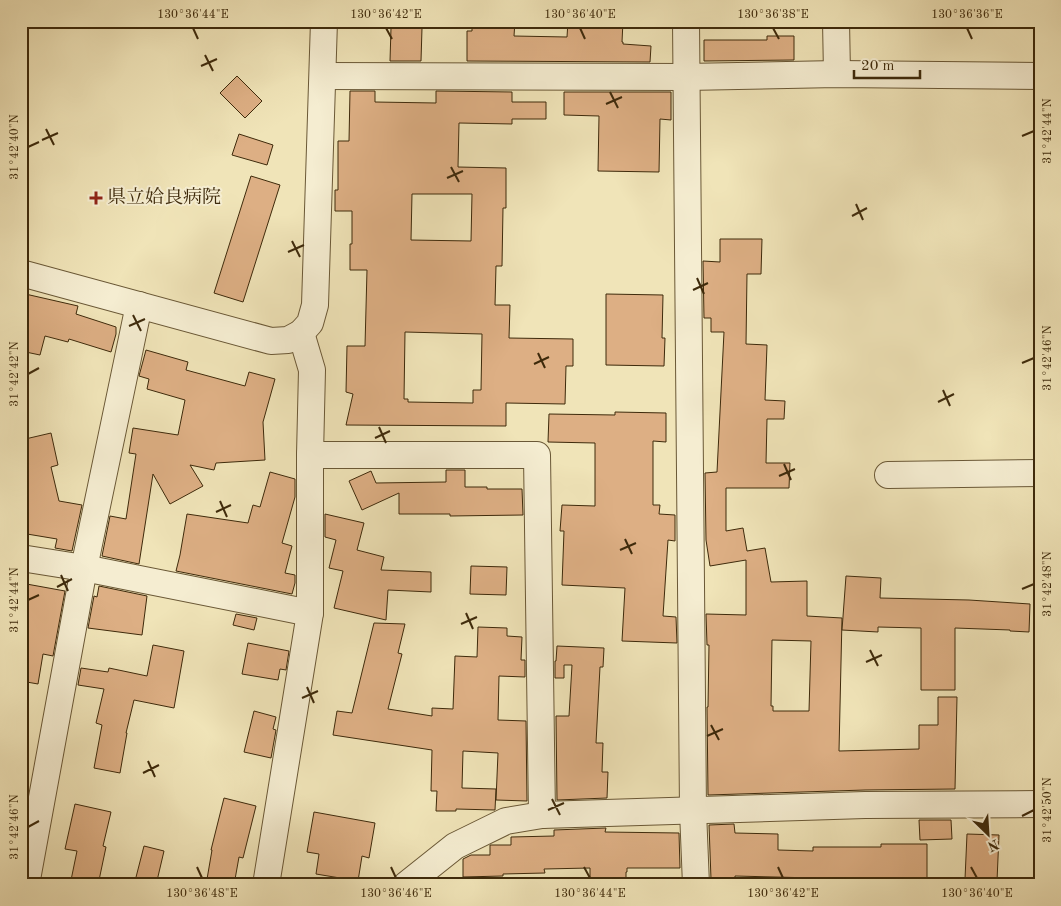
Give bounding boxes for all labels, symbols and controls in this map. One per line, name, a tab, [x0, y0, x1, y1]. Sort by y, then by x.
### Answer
text: 130°36'44"E	[157, 9, 229, 21]
text: 130°36'42"E	[350, 9, 422, 21]
text: 130°36'40"E	[544, 9, 616, 21]
text: 130°36'38"E	[737, 9, 809, 21]
text: 130°36'36"E	[931, 9, 1003, 21]
scale bar	[854, 48, 920, 80]
text: 20 m	[861, 59, 895, 74]
text: 31°42'44"N	[1042, 98, 1054, 164]
text: 31°42'40"N	[9, 114, 21, 180]
place label: 県立姶良病院	[107, 187, 221, 208]
marker: 県立姶良病院	[89, 191, 103, 205]
text: 31°42'46"N	[1042, 325, 1054, 391]
text: 31°42'42"N	[9, 341, 21, 407]
text: 31°42'48"N	[1042, 551, 1054, 617]
text: 31°42'44"N	[9, 567, 21, 633]
text: 31°42'50"N	[1041, 777, 1054, 843]
text: 31°42'46"N	[9, 794, 21, 860]
north arrow	[964, 808, 1014, 858]
text: N	[985, 836, 1001, 854]
text: 130°36'48"E	[166, 888, 238, 900]
text: 130°36'46"E	[360, 888, 432, 900]
text: 130°36'44"E	[554, 888, 626, 900]
text: 130°36'42"E	[747, 888, 819, 900]
text: 130°36'40"E	[941, 888, 1013, 900]

